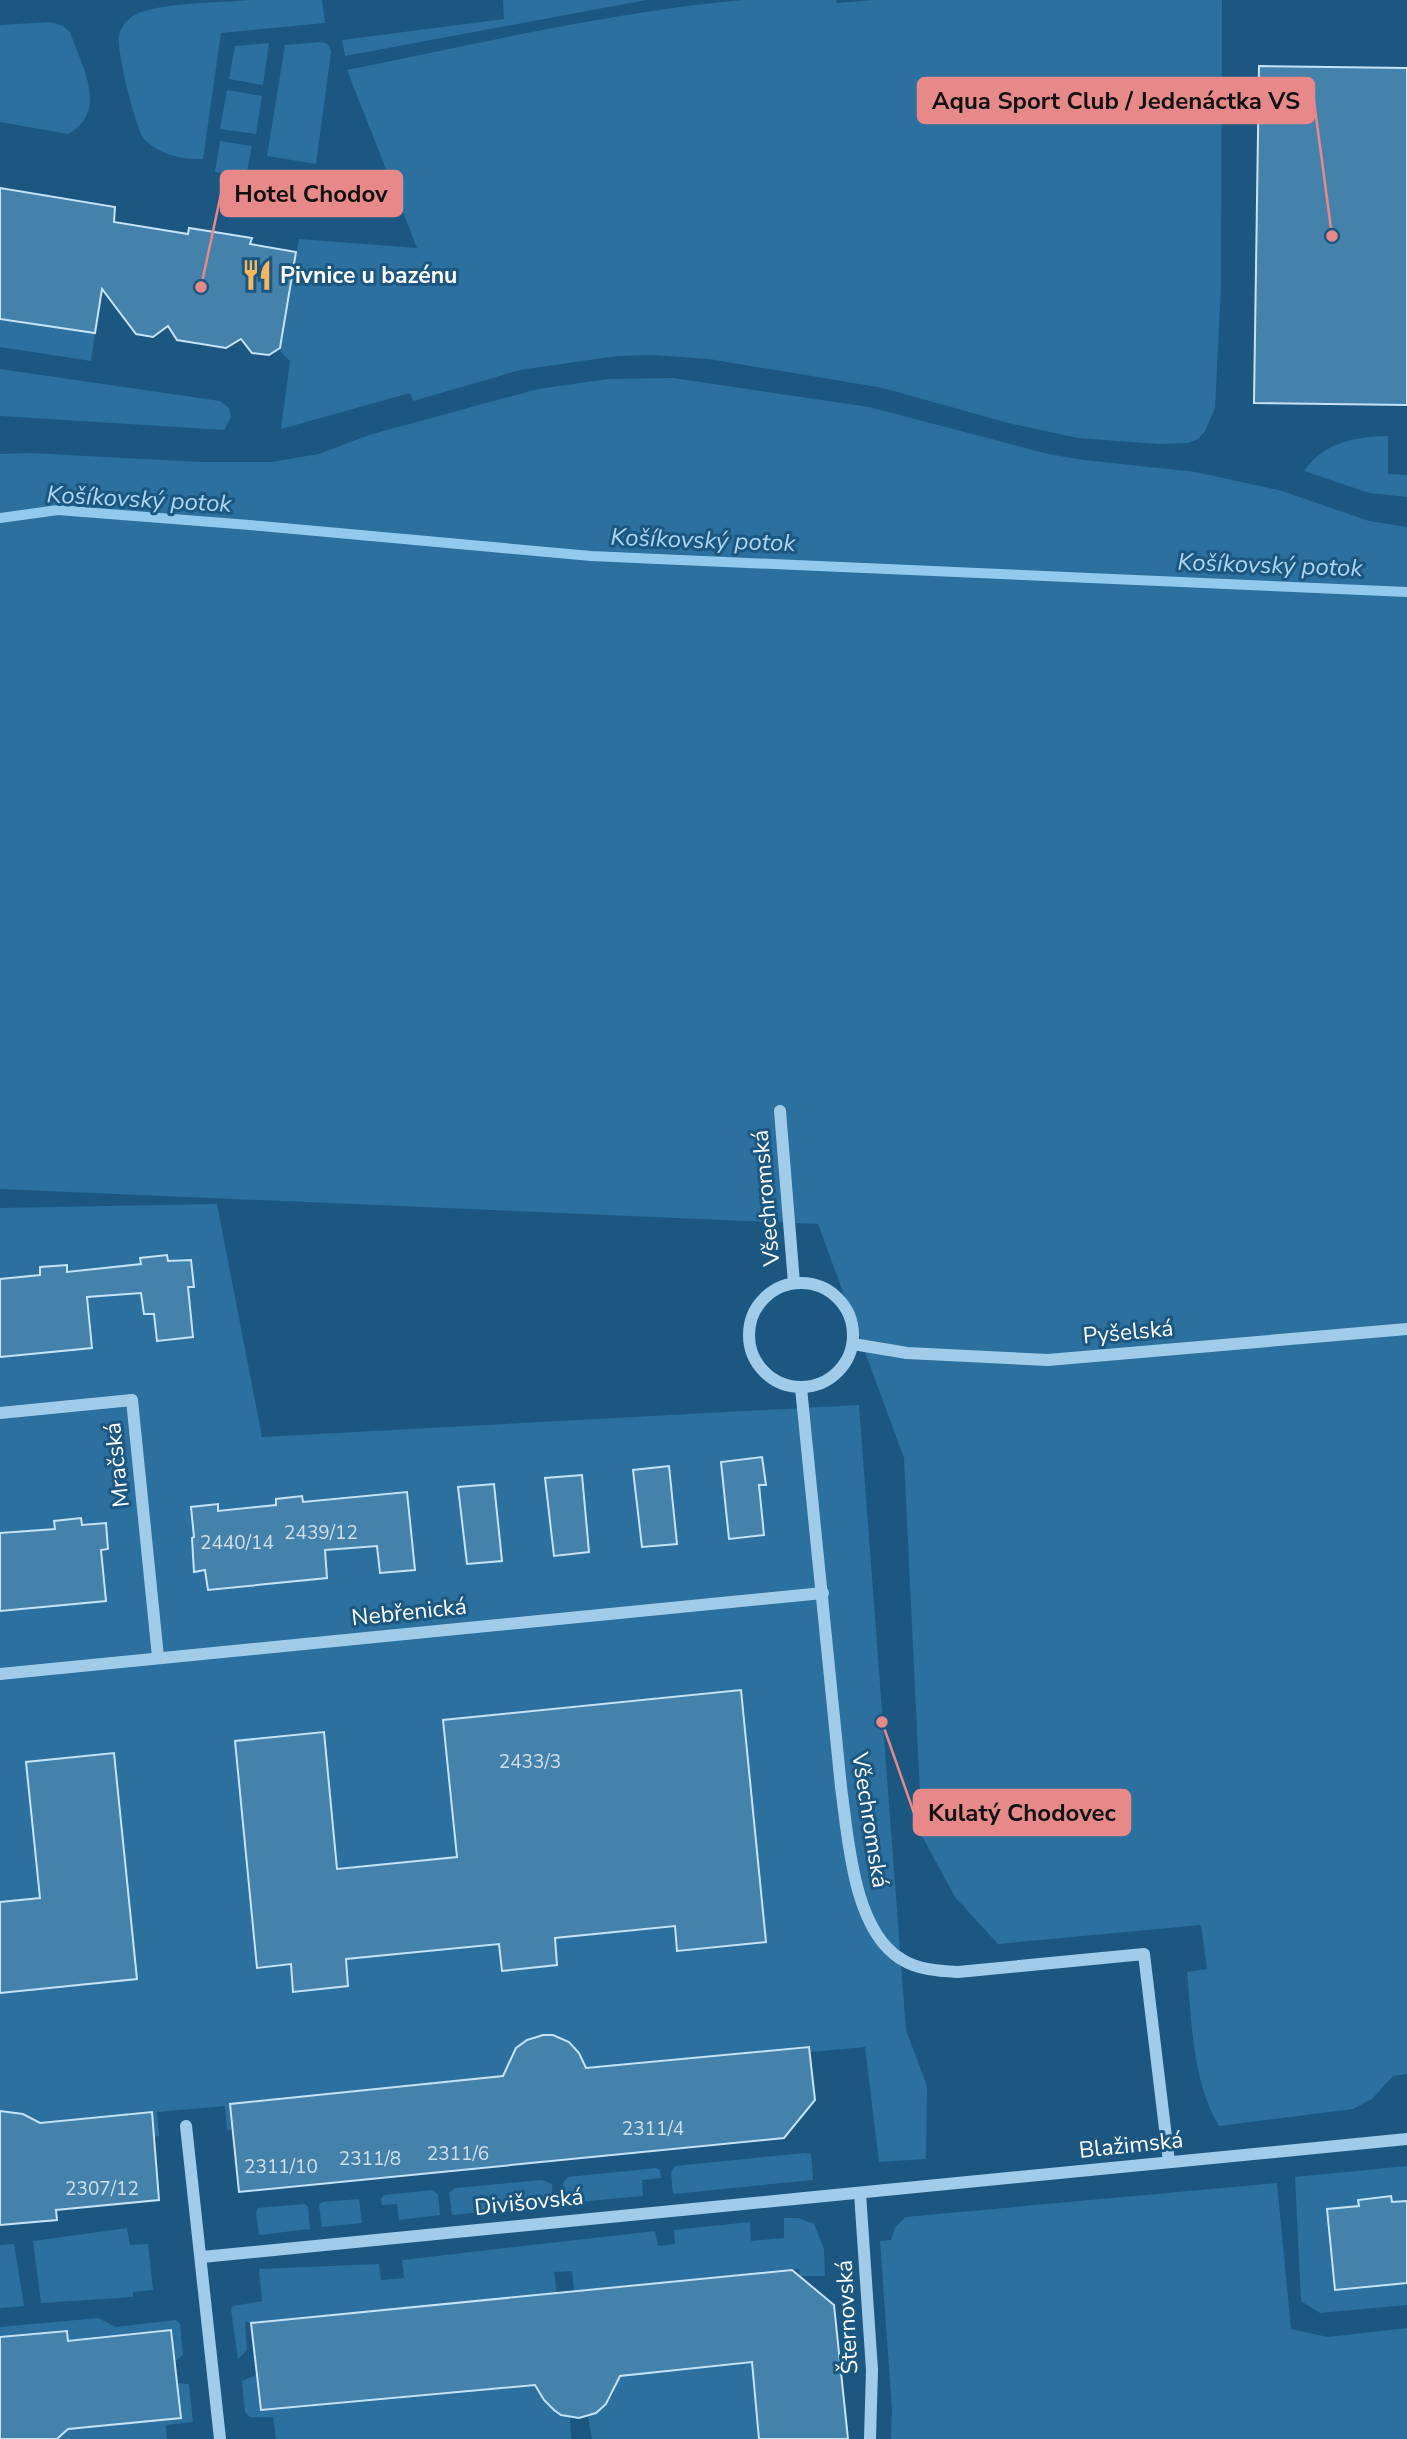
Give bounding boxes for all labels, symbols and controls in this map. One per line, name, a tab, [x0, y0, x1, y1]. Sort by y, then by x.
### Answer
callout: Aqua Sport Club / Jedenáctka VS	[918, 78, 1314, 123]
text: Aqua Sport Club / Jedenáctka VS	[932, 85, 1300, 117]
callout: Hotel Chodov	[221, 171, 402, 216]
text: Hotel Chodov	[234, 178, 388, 210]
restaurant icon: Pivnice u bazénu	[240, 258, 274, 292]
place label: Pivnice u bazénu	[280, 260, 457, 291]
water label: Košíkovský potok	[46, 478, 233, 520]
water label: Košíkovský potok	[610, 521, 797, 559]
water label: Košíkovský potok	[1177, 546, 1364, 584]
street label: Všechromská	[745, 1129, 787, 1268]
street label: Pyšelská	[1081, 1313, 1175, 1351]
street label: Mračská	[97, 1421, 137, 1509]
house number: 2439/12	[284, 1520, 358, 1546]
house number: 2440/14	[200, 1530, 274, 1556]
street label: Nebřenická	[350, 1591, 468, 1633]
house number: 2433/3	[499, 1749, 561, 1775]
street label: Všechromská	[844, 1749, 896, 1890]
callout: Kulatý Chodovec	[914, 1790, 1130, 1835]
text: Kulatý Chodovec	[928, 1797, 1117, 1829]
house number: 2311/4	[622, 2116, 684, 2142]
street label: Blažimská	[1077, 2124, 1185, 2166]
house number: 2311/6	[427, 2141, 489, 2167]
house number: 2311/8	[339, 2146, 401, 2172]
house number: 2311/10	[244, 2154, 318, 2180]
house number: 2307/12	[65, 2176, 139, 2202]
street label: Divišovská	[473, 2181, 585, 2223]
street label: Šternovská	[829, 2259, 865, 2375]

